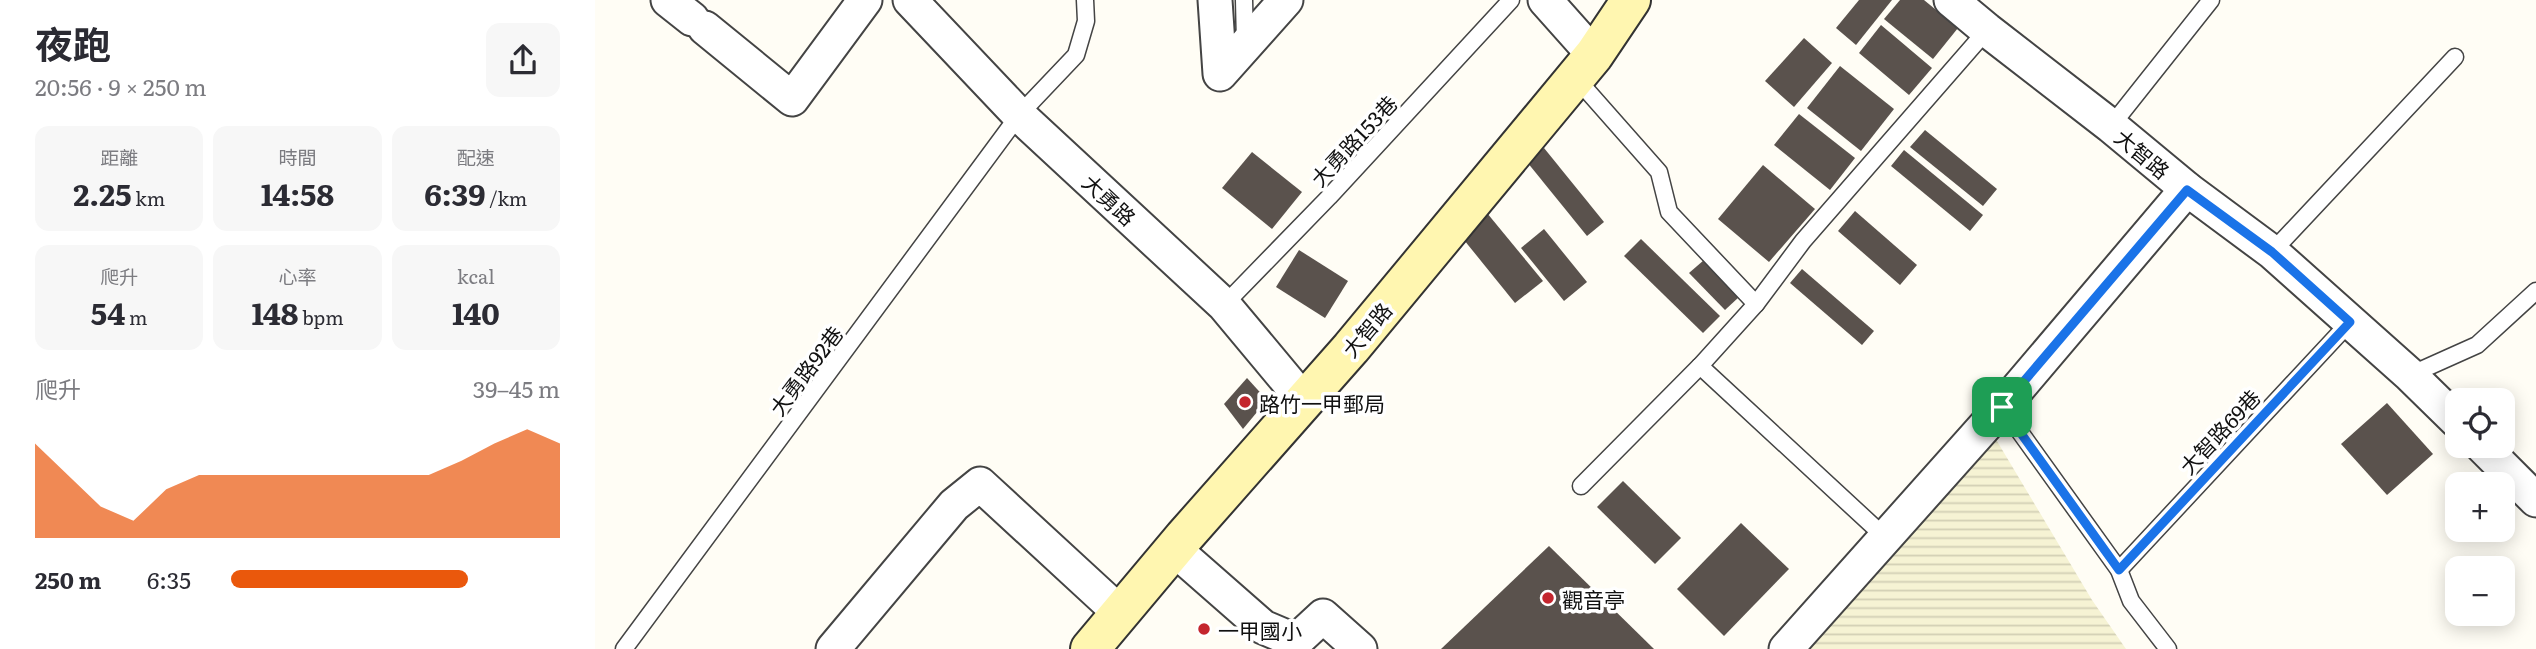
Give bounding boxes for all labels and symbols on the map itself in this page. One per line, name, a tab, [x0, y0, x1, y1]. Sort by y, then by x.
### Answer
street label: 大勇路153巷	[1303, 88, 1403, 192]
street label: 大智路	[2109, 121, 2177, 185]
street label: 大勇路	[1076, 166, 1144, 232]
street label: 大智路	[1334, 295, 1398, 363]
street label: 大勇路92巷	[761, 319, 849, 421]
pin	[1972, 377, 2032, 437]
street label: 大智路69巷	[2171, 382, 2267, 480]
place label: 路竹一甲郵局	[1259, 387, 1385, 418]
marker: 路竹一甲郵局	[1237, 394, 1253, 410]
place label: 觀音亭	[1562, 583, 1625, 614]
marker: 觀音亭	[1540, 590, 1556, 606]
place label: 一甲國小	[1218, 614, 1302, 645]
marker: 一甲國小	[1196, 621, 1212, 637]

